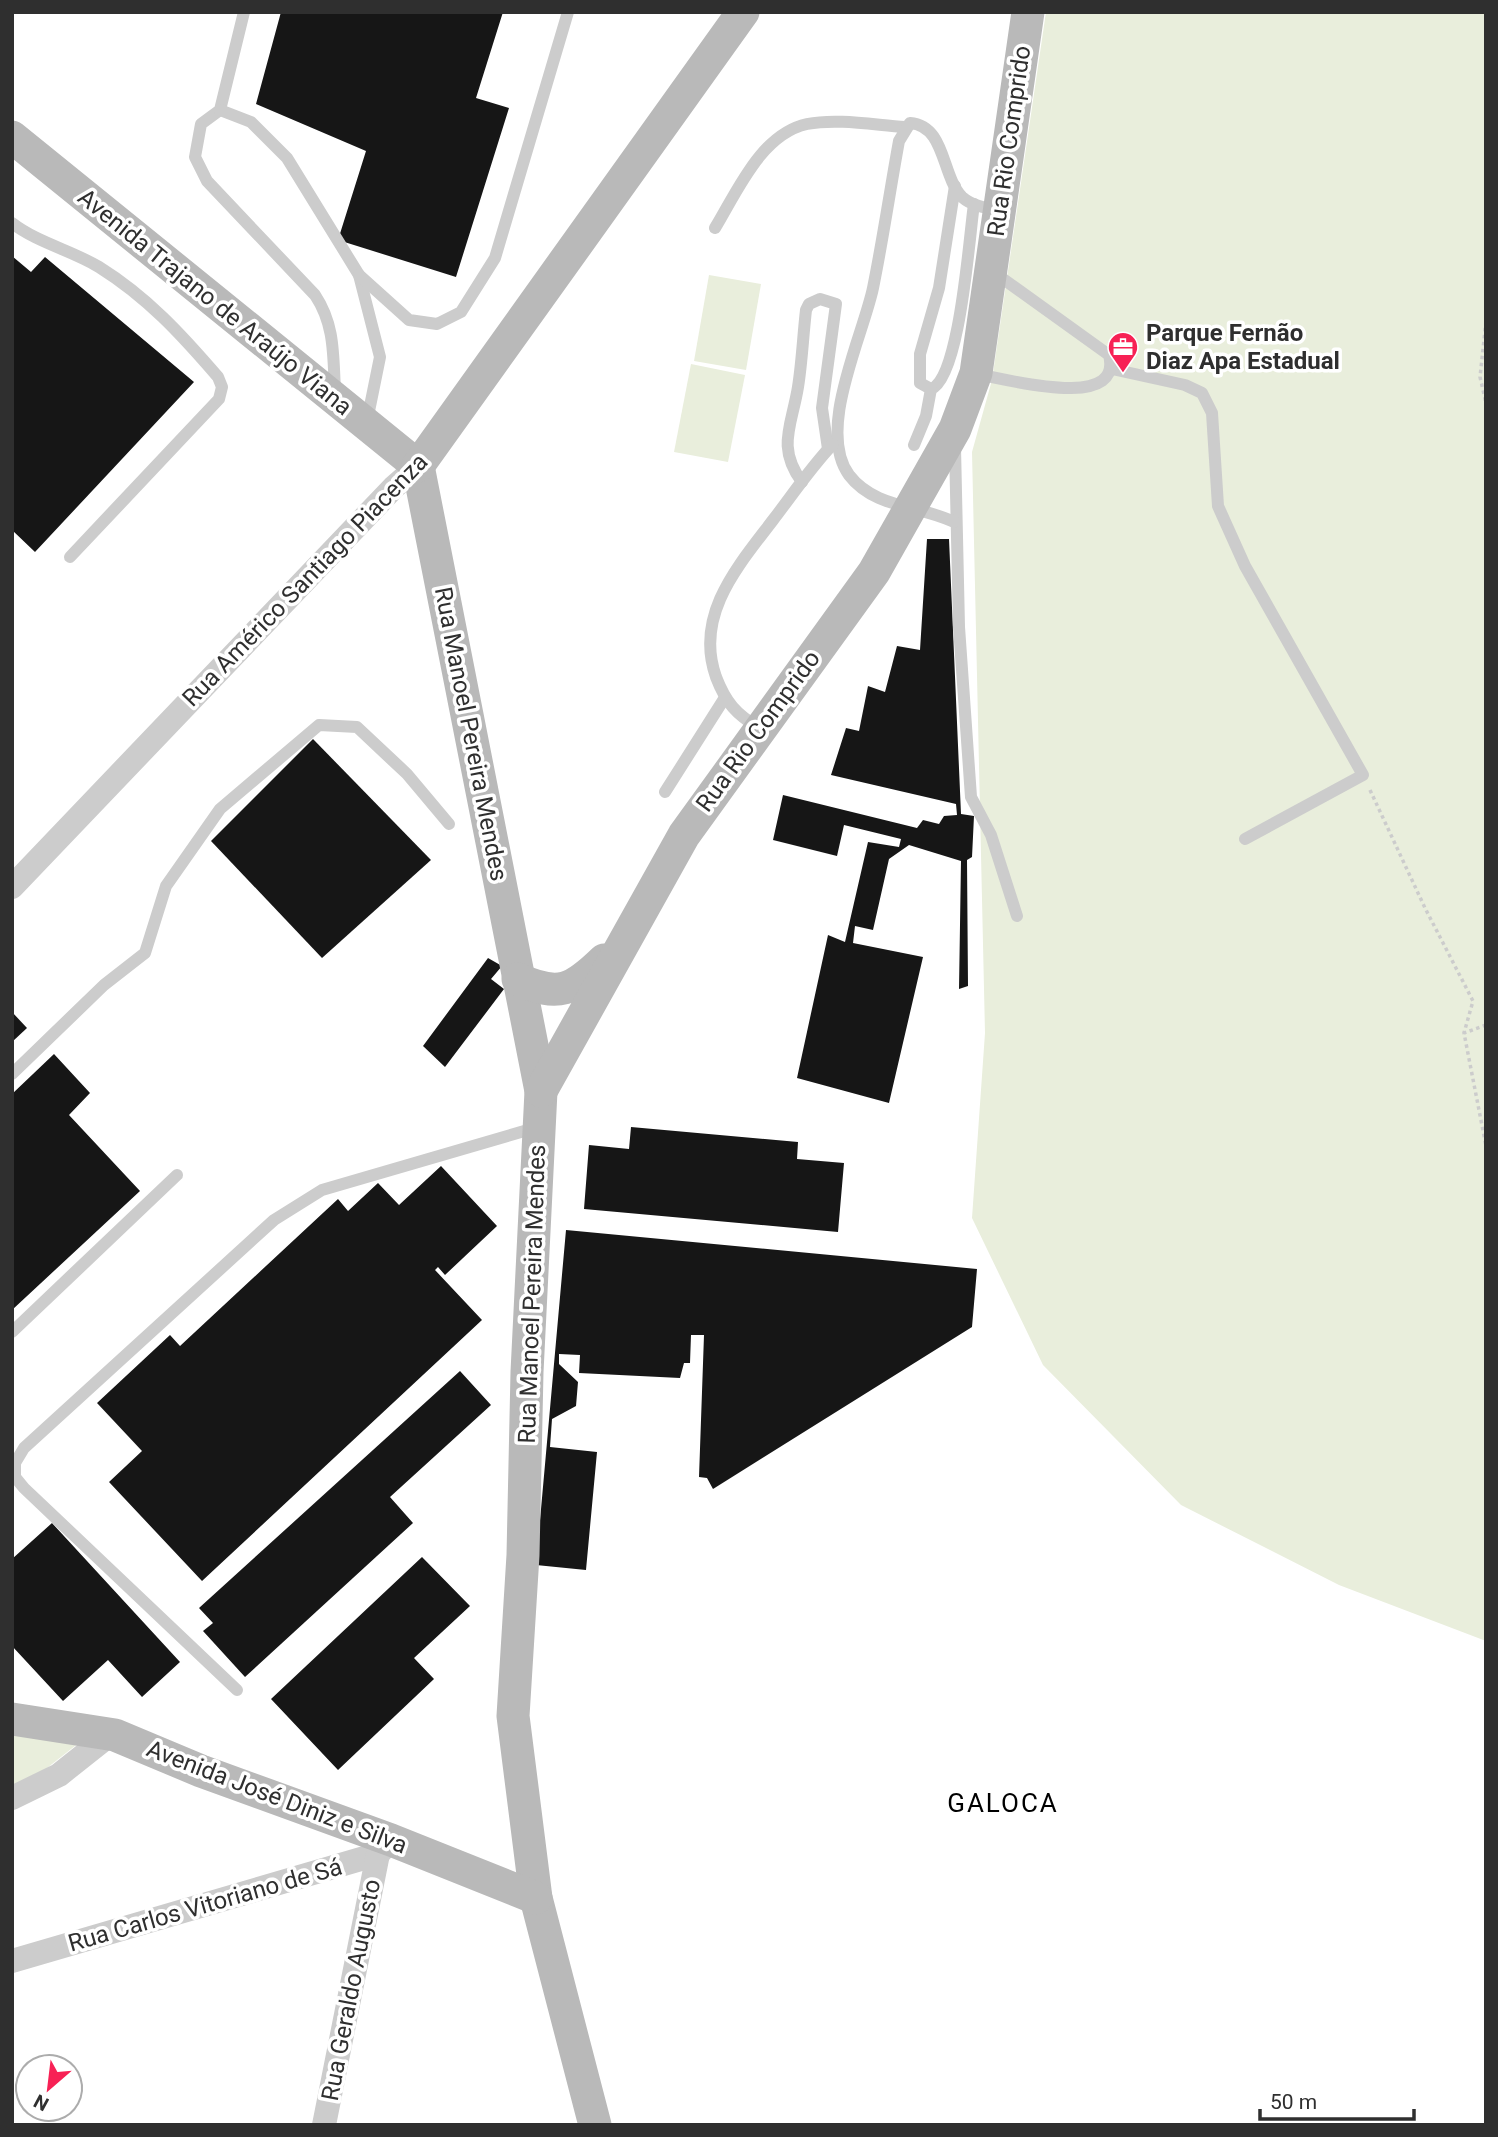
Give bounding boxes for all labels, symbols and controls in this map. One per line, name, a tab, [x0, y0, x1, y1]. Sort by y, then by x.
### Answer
street label: Rua Rio Comprido	[982, 44, 1036, 238]
street label: Avenida Trajano de Araújo Viana	[73, 183, 357, 421]
place label: Parque Fernão Diaz Apa Estadual	[1146, 319, 1340, 375]
office icon: Parque Fernão Diaz Apa Estadual	[1106, 330, 1140, 374]
street label: Rua Américo Santiago Piacenza	[177, 448, 433, 712]
street label: Rua Manoel Pereira Mendes	[429, 585, 513, 883]
street label: Rua Rio Comprido	[690, 645, 826, 817]
street label: Rua Manoel Pereira Mendes	[513, 1144, 551, 1444]
street label: Avenida José Diniz e Silva	[143, 1734, 411, 1860]
district label: GALOCA	[947, 1788, 1059, 1818]
street label: Rua Carlos Vitoriano de Sá	[65, 1852, 345, 1958]
street label: Rua Geraldo Augusto	[316, 1877, 386, 2103]
north arrow	[14, 2053, 84, 2123]
scale bar	[1260, 2078, 1414, 2122]
text: N	[30, 2089, 53, 2116]
text: 50 m	[1270, 2090, 1317, 2114]

